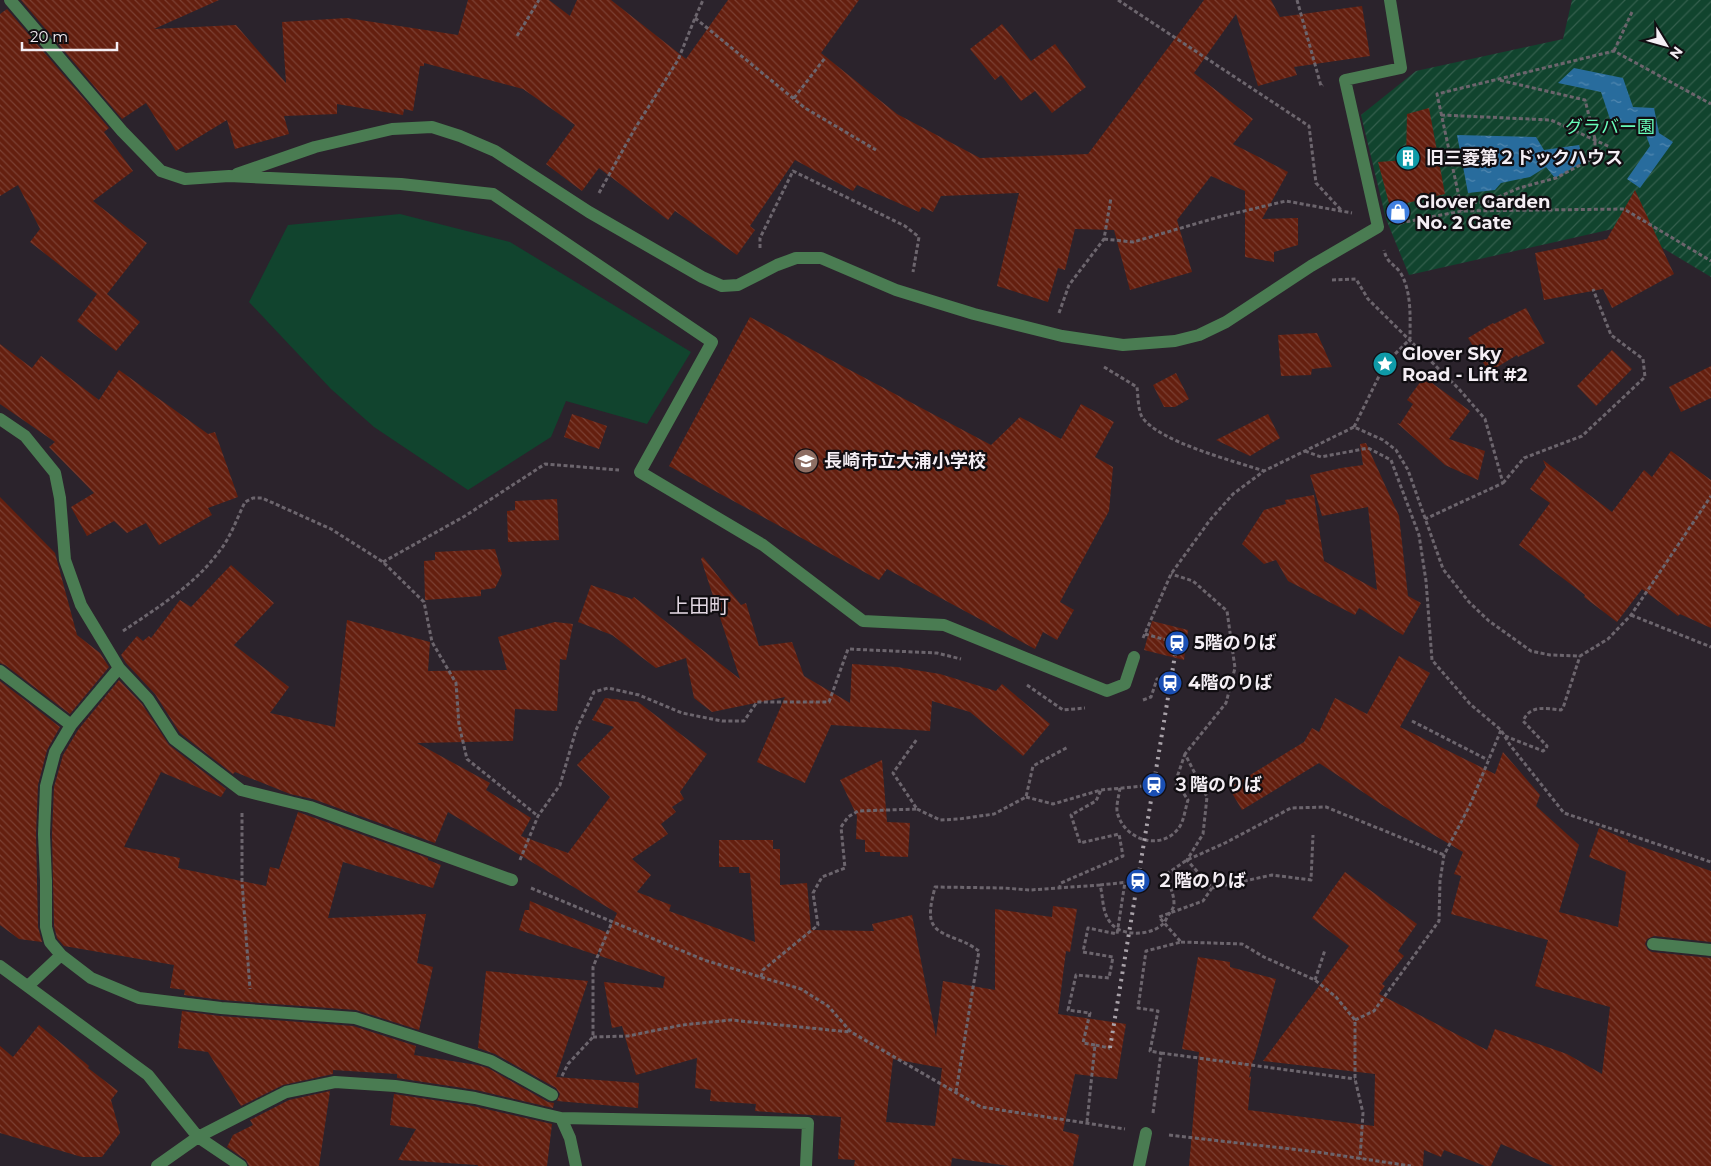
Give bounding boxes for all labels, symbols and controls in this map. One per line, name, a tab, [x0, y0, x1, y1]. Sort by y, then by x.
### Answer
scale bar	[22, 20, 118, 52]
north arrow	[1641, 20, 1691, 70]
text: 20 m	[30, 27, 68, 46]
text: N	[1666, 43, 1687, 63]
park label: グラバー園	[1565, 116, 1655, 138]
building icon: 旧三菱第２ドックハウス	[1395, 145, 1421, 171]
place label: 旧三菱第２ドックハウス	[1426, 147, 1623, 169]
place label: Glover Garden No. 2 Gate	[1416, 191, 1550, 234]
shop icon: Glover Garden No. 2 Gate	[1385, 199, 1411, 225]
place label: Glover Sky Road - Lift #2	[1402, 343, 1528, 386]
place icon: Glover Sky Road - Lift #2	[1372, 351, 1398, 377]
school or university icon: 長崎市立大浦小学校	[793, 448, 819, 474]
place label: 長崎市立大浦小学校	[824, 450, 986, 472]
district label: 上田町	[669, 594, 729, 618]
station icon: 5階のりば	[1164, 630, 1190, 656]
place label: 5階のりば	[1194, 632, 1277, 654]
station icon: 4階のりば	[1157, 670, 1183, 696]
place label: 4階のりば	[1188, 672, 1272, 694]
station icon: ３階のりば	[1141, 772, 1167, 798]
place label: ３階のりば	[1172, 774, 1262, 796]
station icon: ２階のりば	[1125, 868, 1151, 894]
place label: ２階のりば	[1156, 870, 1246, 892]

